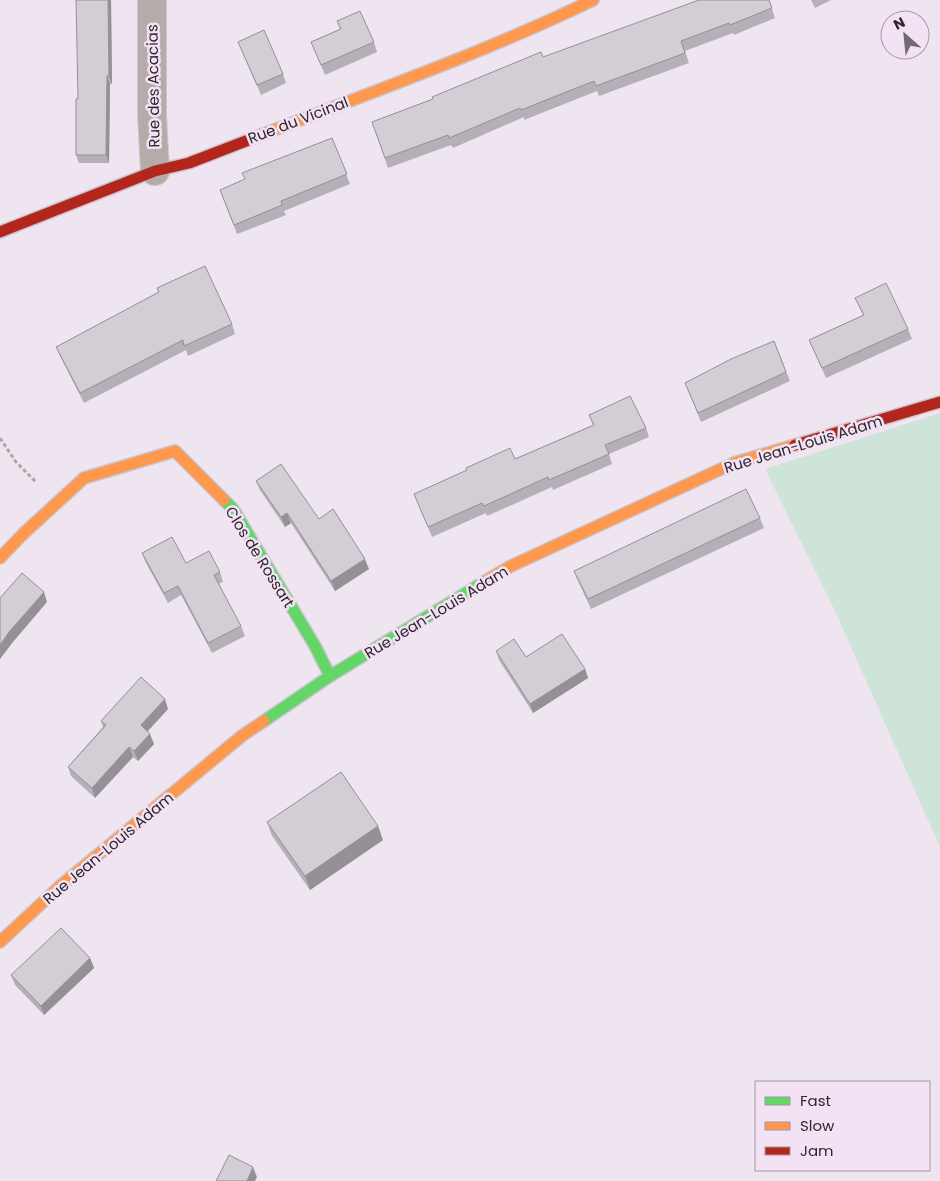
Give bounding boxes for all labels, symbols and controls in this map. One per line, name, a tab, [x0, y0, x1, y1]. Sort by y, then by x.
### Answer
north arrow	[880, 10, 930, 60]
text: N	[890, 12, 908, 35]
street label: Rue des Acacias	[141, 24, 165, 148]
street label: Rue du Vicinal	[245, 91, 351, 149]
street label: Rue Jean-Louis Adam	[721, 410, 885, 478]
street label: Clos de Rossart	[220, 502, 300, 612]
street label: Rue Jean-Louis Adam	[360, 561, 512, 663]
street label: Rue Jean-Louis Adam	[38, 787, 178, 909]
legend	[755, 1081, 930, 1171]
text: Fast	[800, 1090, 831, 1111]
text: Slow	[800, 1115, 835, 1136]
text: Jam	[800, 1140, 834, 1161]

